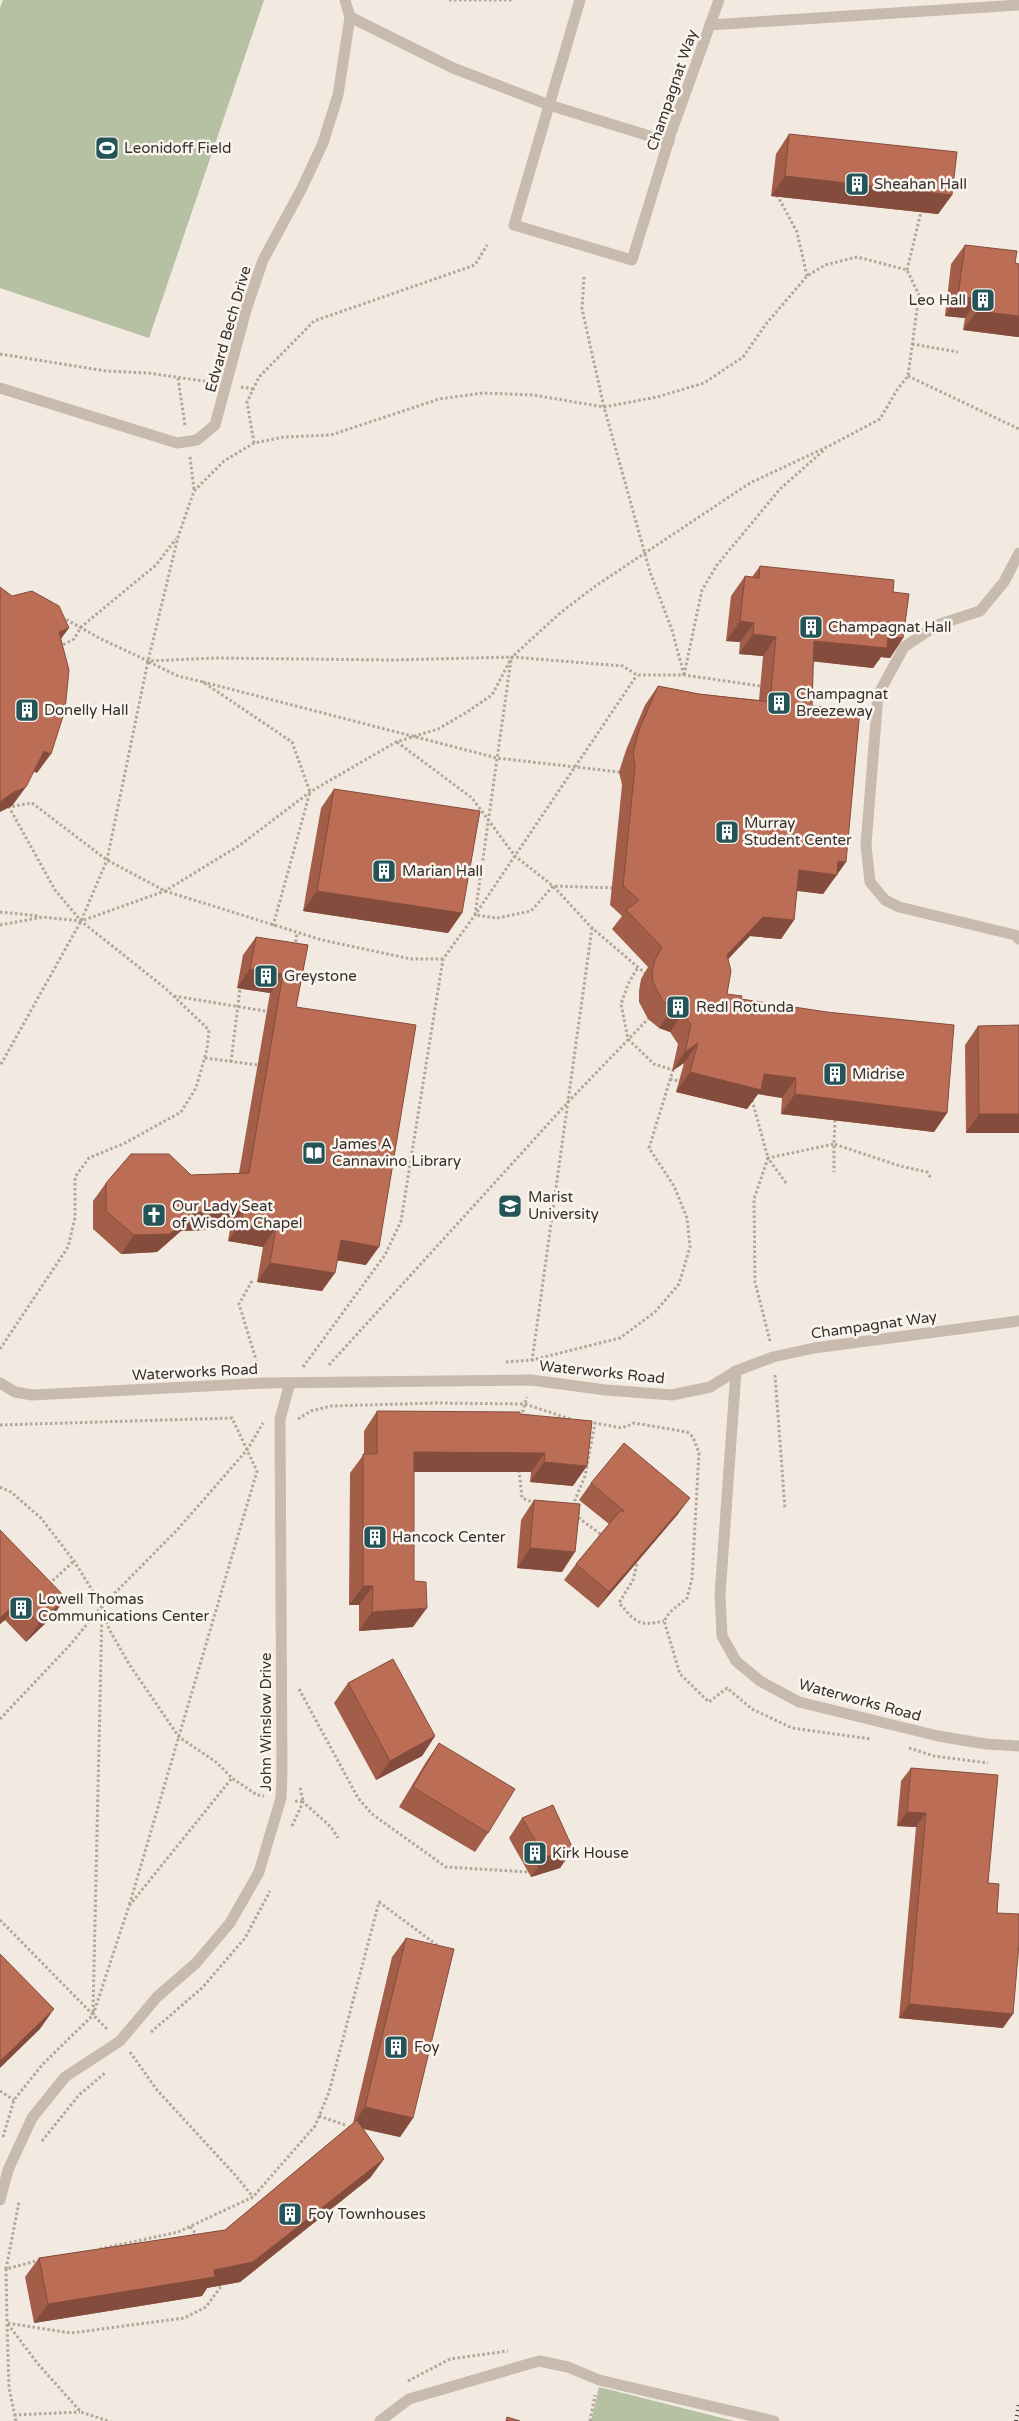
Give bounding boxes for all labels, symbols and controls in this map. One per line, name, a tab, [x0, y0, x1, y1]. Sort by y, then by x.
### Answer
street label: Champagnat Way	[643, 27, 701, 153]
sports icon: Leonidoff Field	[94, 135, 120, 161]
place label: Leonidoff Field	[124, 139, 232, 157]
building icon: Sheahan Hall	[844, 171, 870, 197]
place label: Sheahan Hall	[874, 175, 967, 193]
street label: Edvard Bech Drive	[201, 264, 255, 394]
building icon: Leo Hall	[970, 287, 996, 313]
place label: Leo Hall	[909, 291, 966, 309]
building icon: Champagnat Hall	[798, 614, 824, 640]
place label: Champagnat Hall	[828, 618, 951, 636]
place label: Champagnat Breezeway	[796, 685, 889, 720]
building icon: Champagnat Breezeway	[766, 690, 792, 716]
building icon: Donelly Hall	[14, 697, 40, 723]
place label: Donelly Hall	[44, 701, 128, 719]
place label: Murray Student Center	[744, 814, 852, 849]
building icon: Murray Student Center	[714, 819, 740, 845]
building icon: Marian Hall	[371, 858, 397, 884]
place label: Marian Hall	[402, 862, 483, 880]
building icon: Greystone	[253, 963, 279, 989]
place label: Greystone	[284, 967, 357, 985]
building icon: Redl Rotunda	[665, 994, 691, 1020]
place label: Redl Rotunda	[696, 998, 794, 1016]
building icon: Midrise	[822, 1061, 848, 1087]
place label: Midrise	[852, 1065, 905, 1083]
place label: James A Cannavino Library	[332, 1135, 461, 1170]
library icon: James A Cannavino Library	[301, 1140, 327, 1166]
place label: Marist University	[528, 1188, 599, 1223]
school or university icon: Marist University	[497, 1193, 523, 1219]
place label: Our Lady Seat of Wisdom Chapel	[172, 1197, 303, 1232]
church icon: Our Lady Seat of Wisdom Chapel	[141, 1202, 167, 1228]
street label: Champagnat Way	[810, 1307, 938, 1343]
street label: Waterworks Road	[538, 1356, 666, 1388]
street label: Waterworks Road	[132, 1360, 258, 1384]
building icon: Hancock Center	[362, 1524, 388, 1550]
place label: Hancock Center	[392, 1528, 506, 1546]
place label: Lowell Thomas Communications Center	[38, 1590, 210, 1625]
building icon: Lowell Thomas Communications Center	[8, 1595, 34, 1621]
street label: John Winslow Drive	[257, 1653, 275, 1791]
street label: Waterworks Road	[797, 1675, 923, 1725]
building icon: Kirk House	[522, 1840, 548, 1866]
place label: Kirk House	[552, 1844, 629, 1862]
building icon: Foy	[383, 2034, 409, 2060]
place label: Foy	[414, 2038, 440, 2056]
building icon: Foy Townhouses	[277, 2201, 303, 2227]
place label: Foy Townhouses	[308, 2205, 426, 2223]

